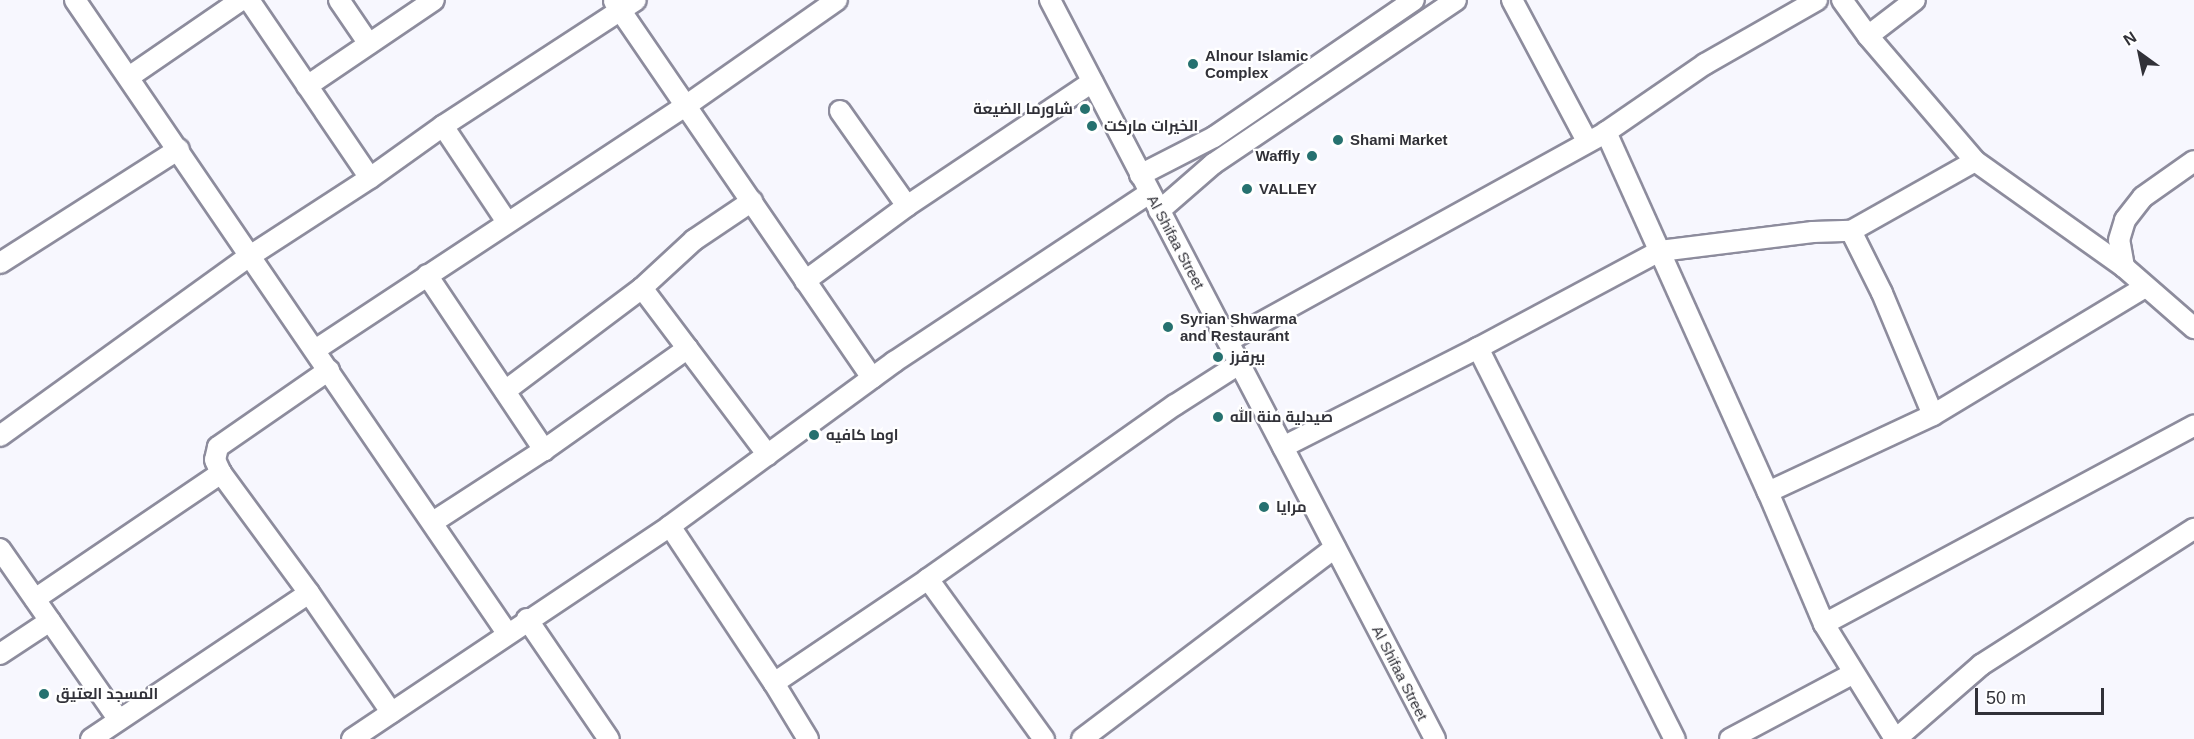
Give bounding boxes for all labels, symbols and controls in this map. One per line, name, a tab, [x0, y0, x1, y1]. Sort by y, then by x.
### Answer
north arrow	[2110, 24, 2170, 84]
text: N	[2120, 28, 2139, 49]
place label: Alnour Islamic Complex	[1205, 46, 1308, 81]
marker: Alnour Islamic Complex	[1186, 57, 1200, 71]
place label: شاورما الضيعة	[973, 100, 1073, 118]
marker: شاورما الضيعة	[1078, 102, 1092, 116]
place label: الخيرات ماركت	[1104, 117, 1198, 135]
marker: الخيرات ماركت	[1085, 119, 1099, 133]
place label: Shami Market	[1350, 131, 1448, 149]
marker: Shami Market	[1331, 133, 1345, 147]
place label: Waffly	[1256, 147, 1300, 165]
marker: Waffly	[1305, 149, 1319, 163]
place label: VALLEY	[1259, 180, 1317, 198]
marker: VALLEY	[1240, 182, 1254, 196]
street label: Al Shifaa Street	[1144, 192, 1208, 292]
place label: Syrian Shwarma and Restaurant	[1180, 309, 1297, 344]
marker: Syrian Shwarma and Restaurant	[1161, 320, 1175, 334]
place label: بيرقرز	[1230, 348, 1265, 366]
marker: بيرقرز	[1211, 350, 1225, 364]
place label: صيدلية منة الله	[1230, 408, 1333, 426]
marker: صيدلية منة الله	[1211, 410, 1225, 424]
place label: اوما كافيه	[826, 426, 899, 444]
marker: اوما كافيه	[807, 428, 821, 442]
place label: مرايا	[1276, 498, 1307, 516]
marker: مرايا	[1257, 500, 1271, 514]
street label: Al Shifaa Street	[1368, 622, 1432, 724]
scale bar	[1978, 676, 2107, 714]
place label: المسجد العتيق	[56, 685, 158, 703]
marker: المسجد العتيق	[37, 687, 51, 701]
text: 50 m	[1986, 688, 2026, 708]

